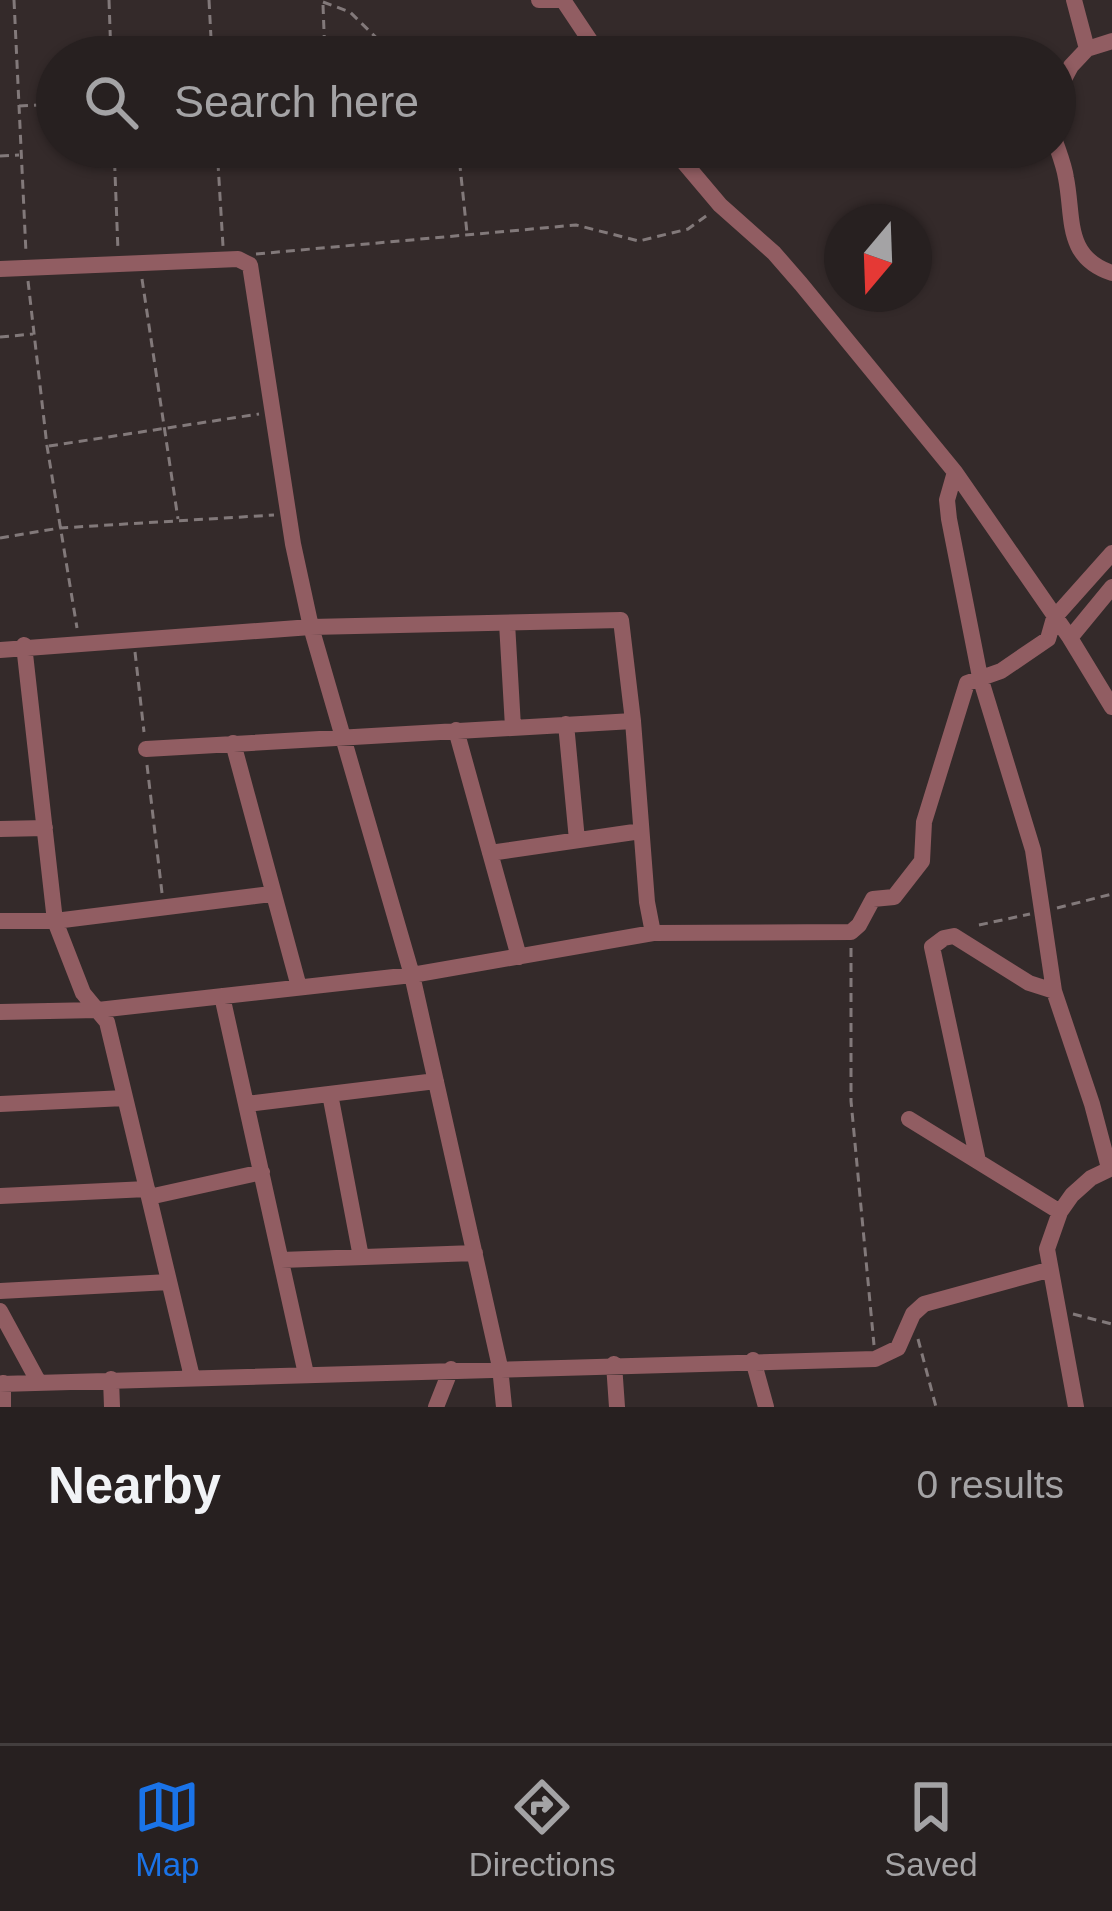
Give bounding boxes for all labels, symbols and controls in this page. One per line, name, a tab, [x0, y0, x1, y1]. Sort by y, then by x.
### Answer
search box	[36, 36, 1076, 168]
icon: search	[78, 69, 144, 135]
text: Search here	[174, 76, 419, 127]
north arrow	[824, 204, 932, 312]
text: Nearby	[48, 1457, 221, 1514]
text: 0 results	[917, 1463, 1064, 1506]
tab: Map	[134, 1774, 200, 1884]
tab: Directions	[469, 1774, 616, 1884]
tab: Saved	[884, 1774, 978, 1884]

